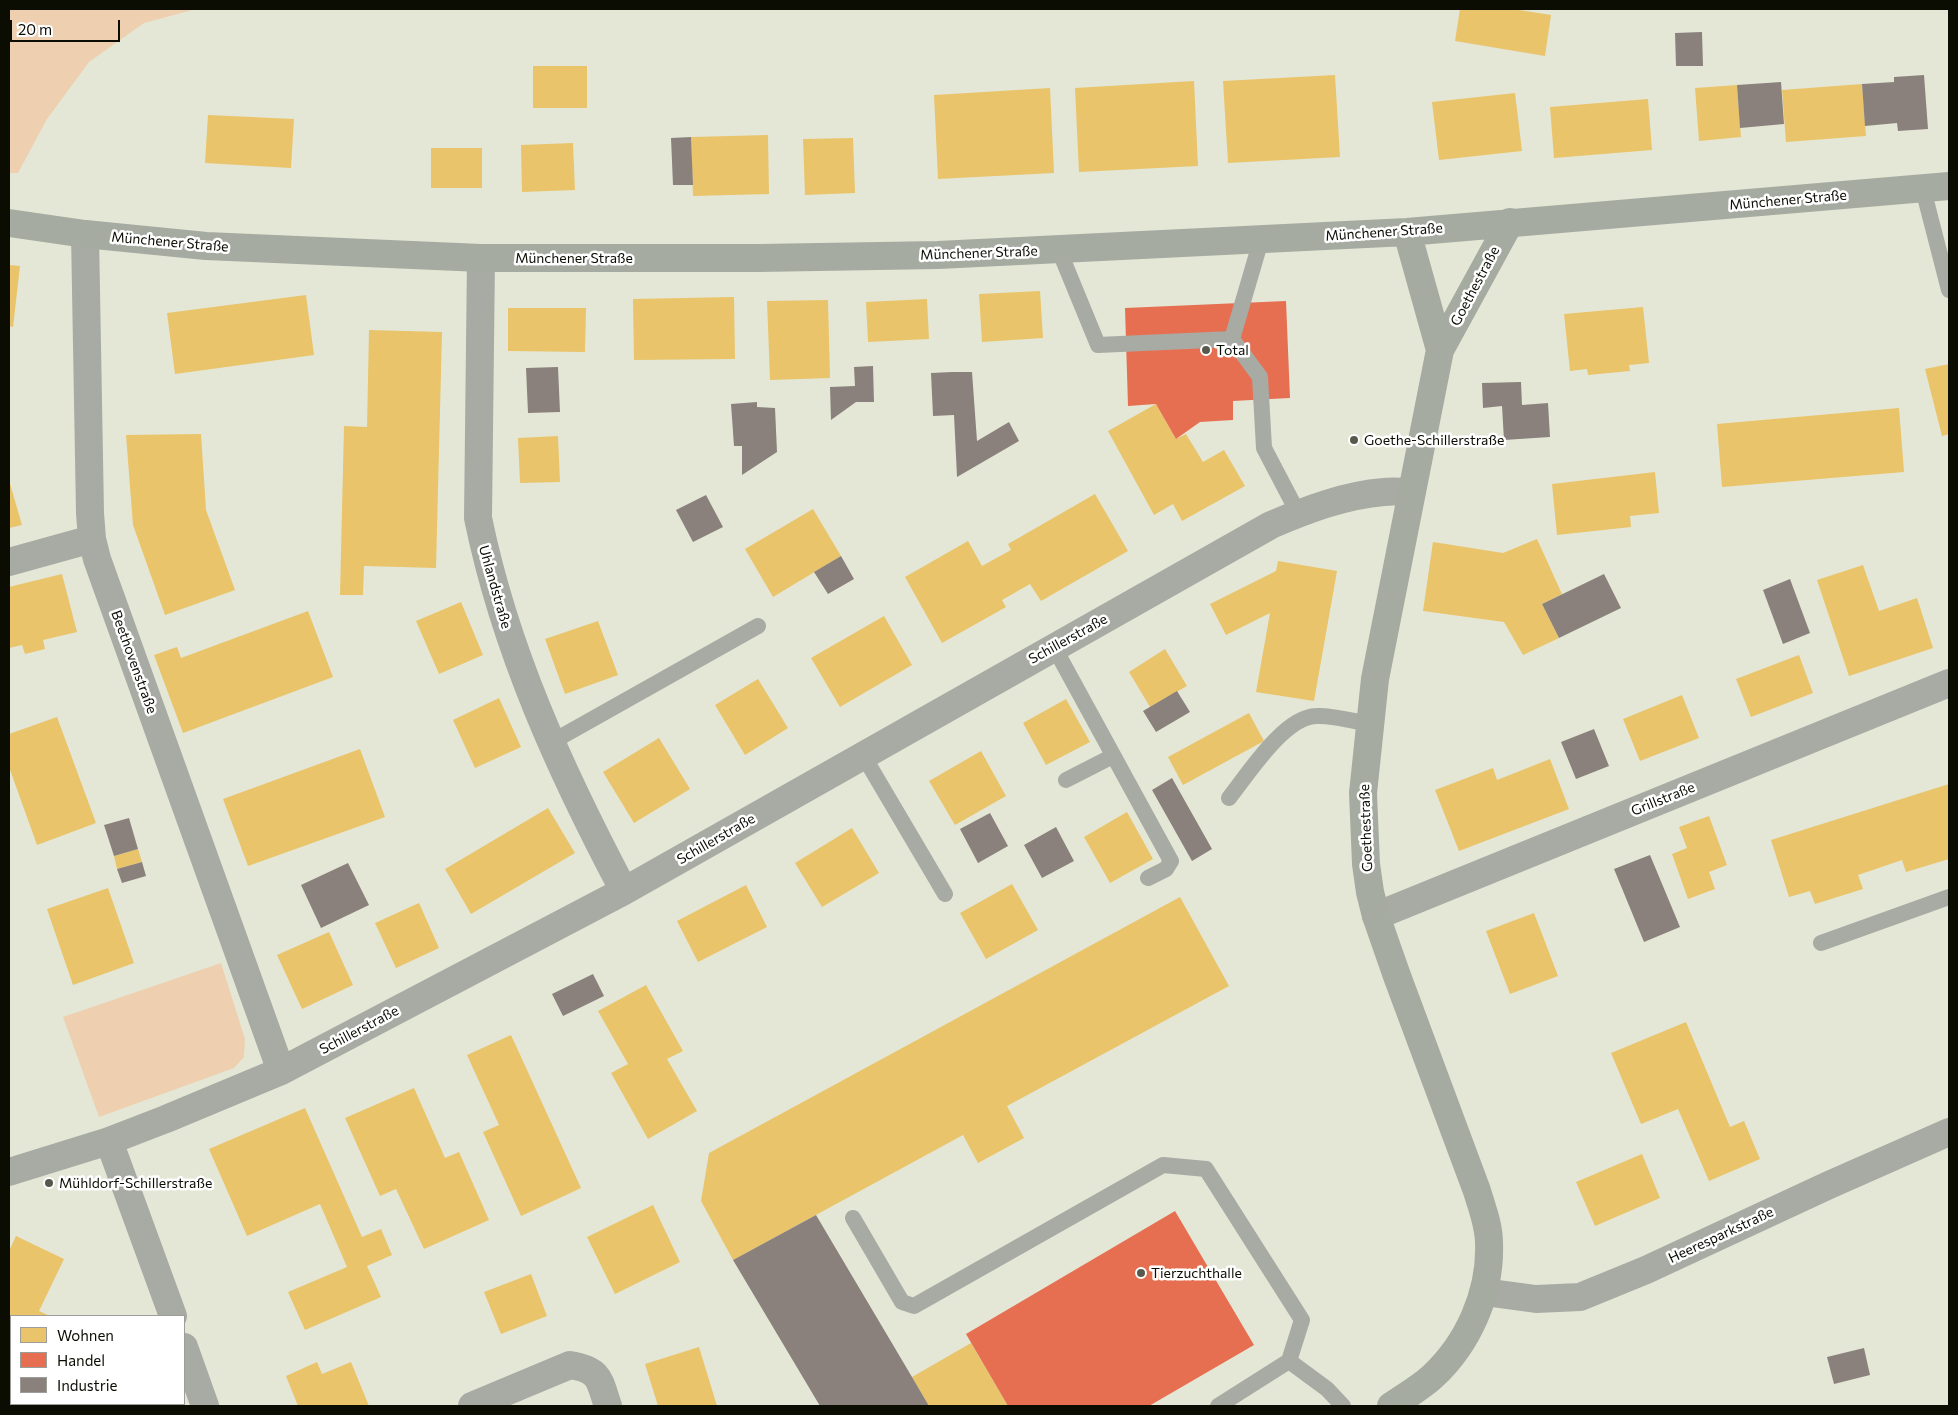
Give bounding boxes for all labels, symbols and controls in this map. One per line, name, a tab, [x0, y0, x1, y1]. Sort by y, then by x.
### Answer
scale bar	[12, 10, 122, 42]
text: 20 m	[18, 20, 52, 38]
street label: Münchener Straße	[1729, 187, 1847, 213]
street label: Münchener Straße	[1325, 220, 1443, 244]
street label: Münchener Straße	[111, 229, 229, 255]
street label: Münchener Straße	[920, 243, 1038, 263]
street label: Goethestraße	[1447, 243, 1503, 329]
street label: Münchener Straße	[515, 250, 633, 266]
place label: Total	[1216, 342, 1249, 358]
marker: Total	[1200, 344, 1212, 356]
place label: Goethe-Schillerstraße	[1364, 432, 1504, 448]
marker: Goethe-Schillerstraße	[1348, 434, 1360, 446]
street label: Uhlandstraße	[475, 543, 515, 631]
street label: Beethovenstraße	[108, 608, 160, 716]
street label: Schillerstraße	[1026, 610, 1110, 668]
street label: Grillstraße	[1629, 779, 1697, 819]
street label: Goethestraße	[1356, 784, 1376, 872]
street label: Schillerstraße	[674, 810, 758, 868]
street label: Schillerstraße	[317, 1002, 401, 1058]
place label: Mühldorf-Schillerstraße	[59, 1175, 212, 1191]
marker: Mühldorf-Schillerstraße	[43, 1177, 55, 1189]
street label: Heeresparkstraße	[1666, 1203, 1776, 1267]
place label: Tierzuchthalle	[1151, 1265, 1242, 1281]
marker: Tierzuchthalle	[1135, 1267, 1147, 1279]
legend	[10, 1315, 185, 1405]
text: Wohnen	[57, 1326, 114, 1344]
text: Handel	[57, 1351, 105, 1369]
text: Industrie	[57, 1376, 118, 1394]

